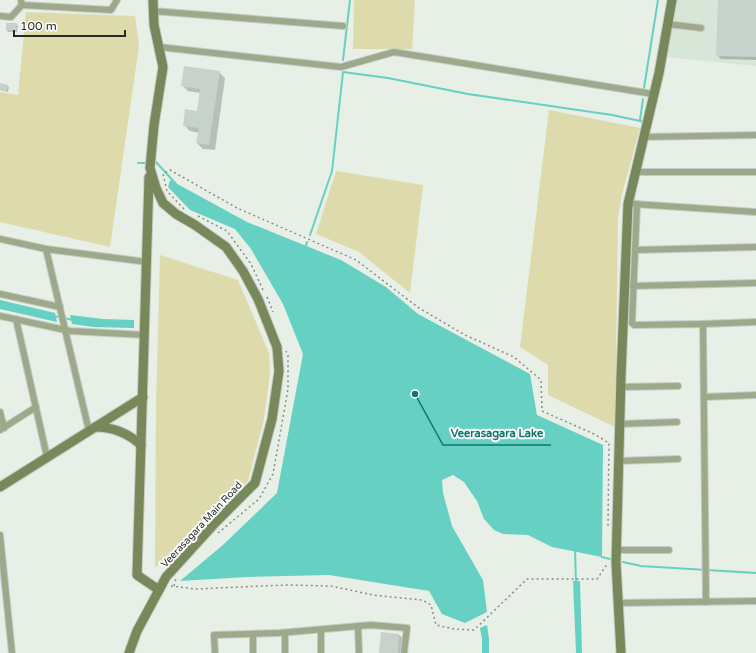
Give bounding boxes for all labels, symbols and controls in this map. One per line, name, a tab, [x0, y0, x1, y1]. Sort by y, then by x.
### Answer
scale bar	[14, 12, 125, 38]
text: 100 m	[20, 19, 57, 33]
callout: Veerasagara Lake	[443, 422, 551, 445]
text: Veerasagara Lake	[451, 427, 544, 441]
street label: Veerasagara Main Road	[159, 479, 245, 570]

